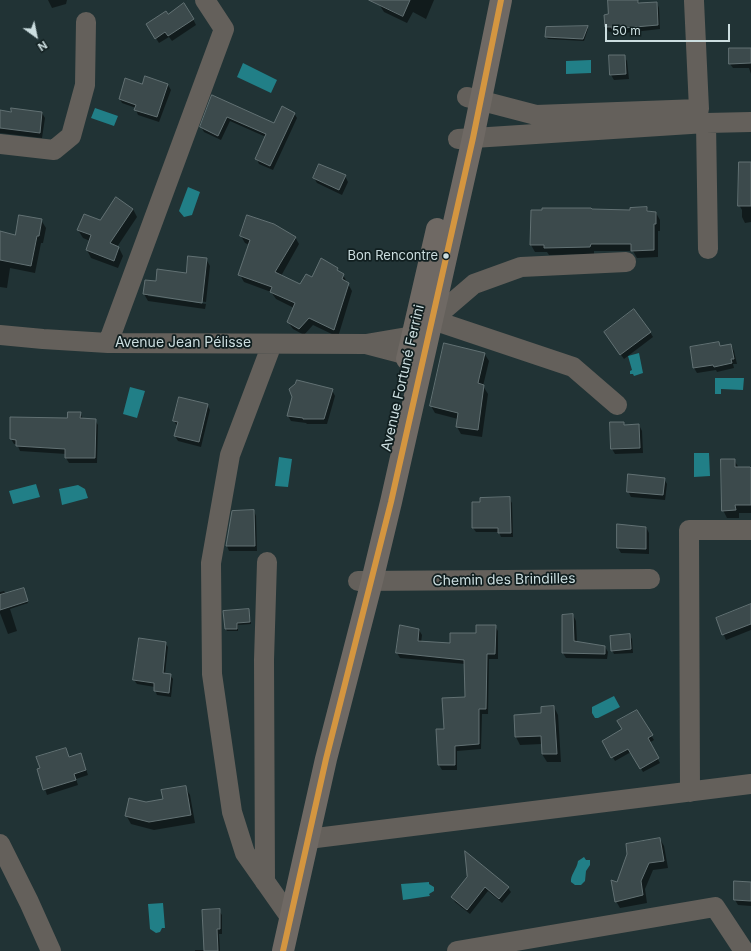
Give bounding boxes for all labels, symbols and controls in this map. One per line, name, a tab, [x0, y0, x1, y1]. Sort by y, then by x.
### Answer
north arrow	[16, 16, 56, 56]
scale bar	[607, 16, 732, 42]
text: 50 m	[612, 23, 641, 38]
text: N	[35, 38, 50, 54]
place label: Bon Rencontre	[348, 248, 438, 264]
marker: Bon Rencontre	[441, 251, 451, 261]
street label: Avenue Fortuné Ferrini	[378, 303, 428, 453]
street label: Avenue Jean Pélisse	[115, 335, 251, 351]
street label: Chemin des Brindilles	[432, 570, 576, 590]

